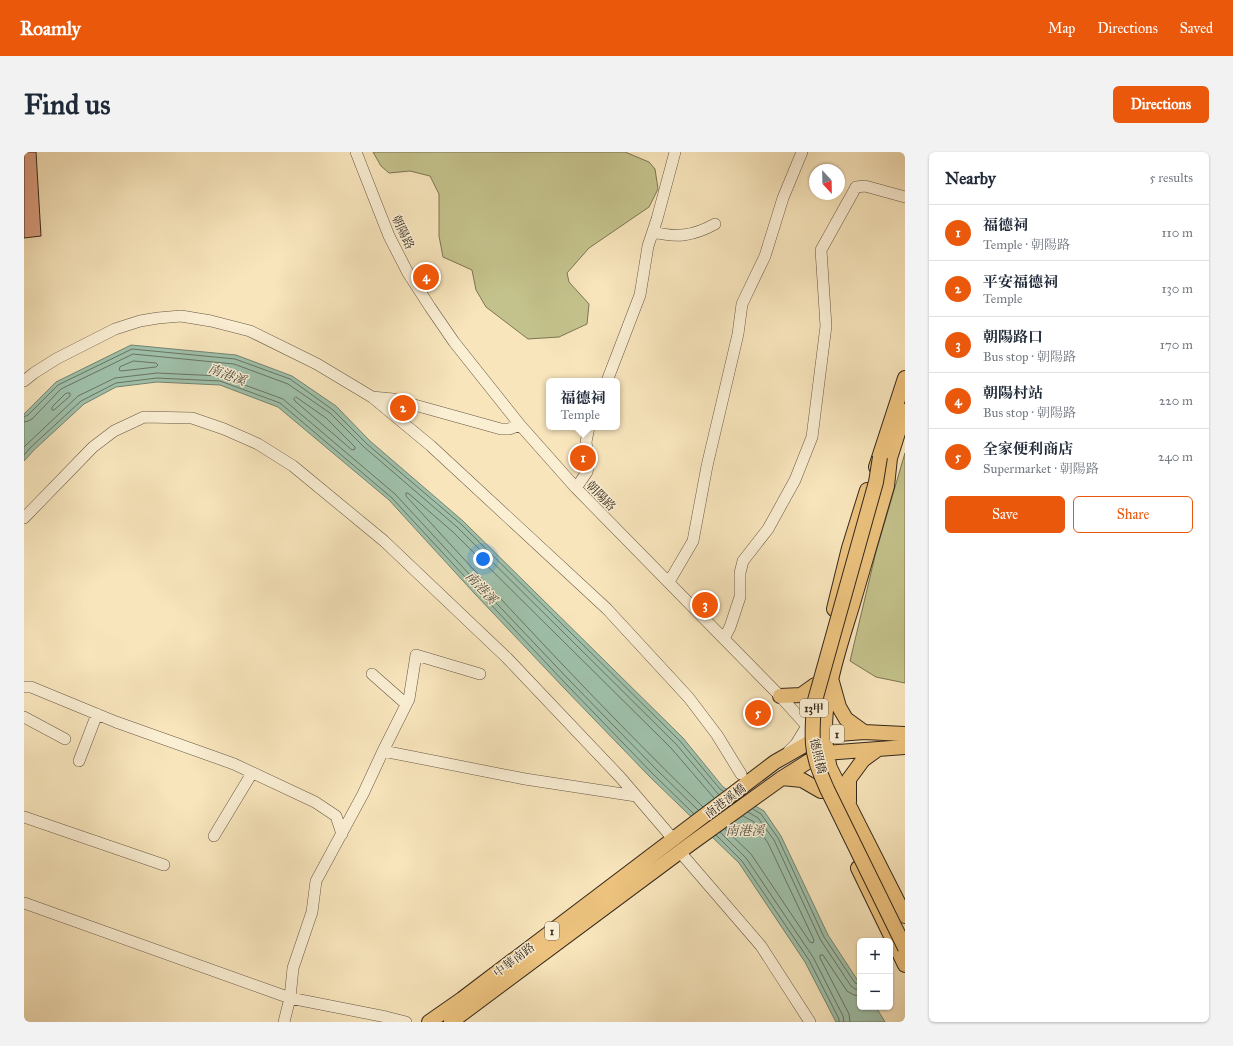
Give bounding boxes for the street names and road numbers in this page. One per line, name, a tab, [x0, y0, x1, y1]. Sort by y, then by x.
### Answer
street label: 朝陽路	[389, 213, 417, 251]
street label: 朝陽路	[583, 478, 619, 514]
road number: 13甲	[800, 699, 828, 717]
road number: 1	[830, 725, 844, 743]
street label: 德照橋	[807, 737, 829, 775]
street label: 南港溪橋	[702, 781, 748, 821]
road number: 1	[545, 922, 559, 940]
street label: 中華南路	[491, 940, 537, 980]

